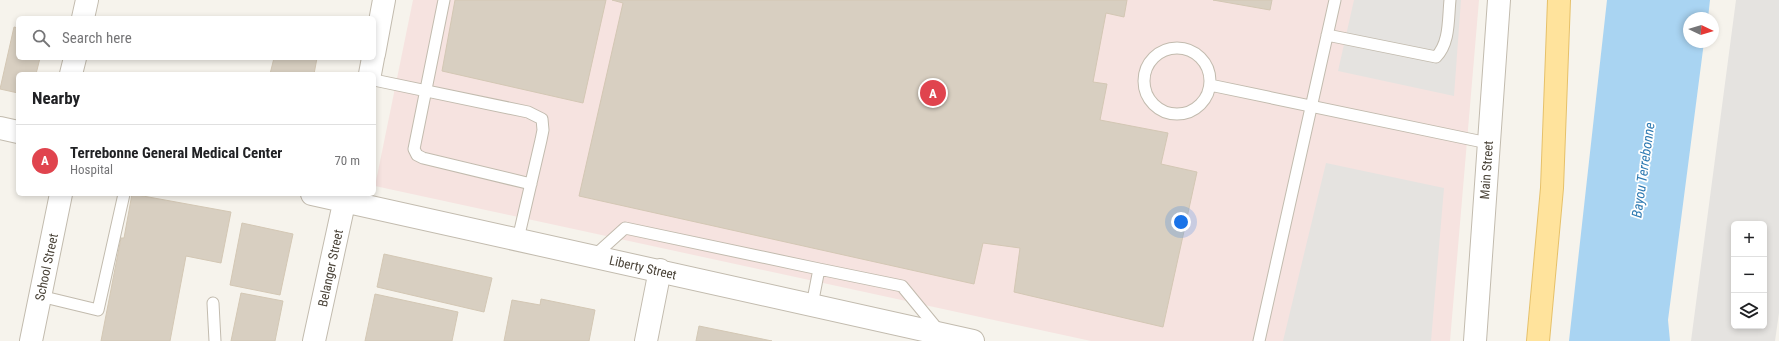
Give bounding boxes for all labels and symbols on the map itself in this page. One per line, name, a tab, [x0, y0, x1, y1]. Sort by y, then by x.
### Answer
north arrow	[1683, 12, 1719, 48]
pin: A	[920, 78, 946, 108]
water label: Bayou Terrebonne	[1628, 121, 1658, 219]
street label: Main Street	[1477, 140, 1496, 200]
your location	[1171, 212, 1191, 232]
street label: Belanger Street	[315, 228, 346, 308]
street label: School Street	[32, 232, 61, 302]
street label: Liberty Street	[608, 252, 678, 283]

